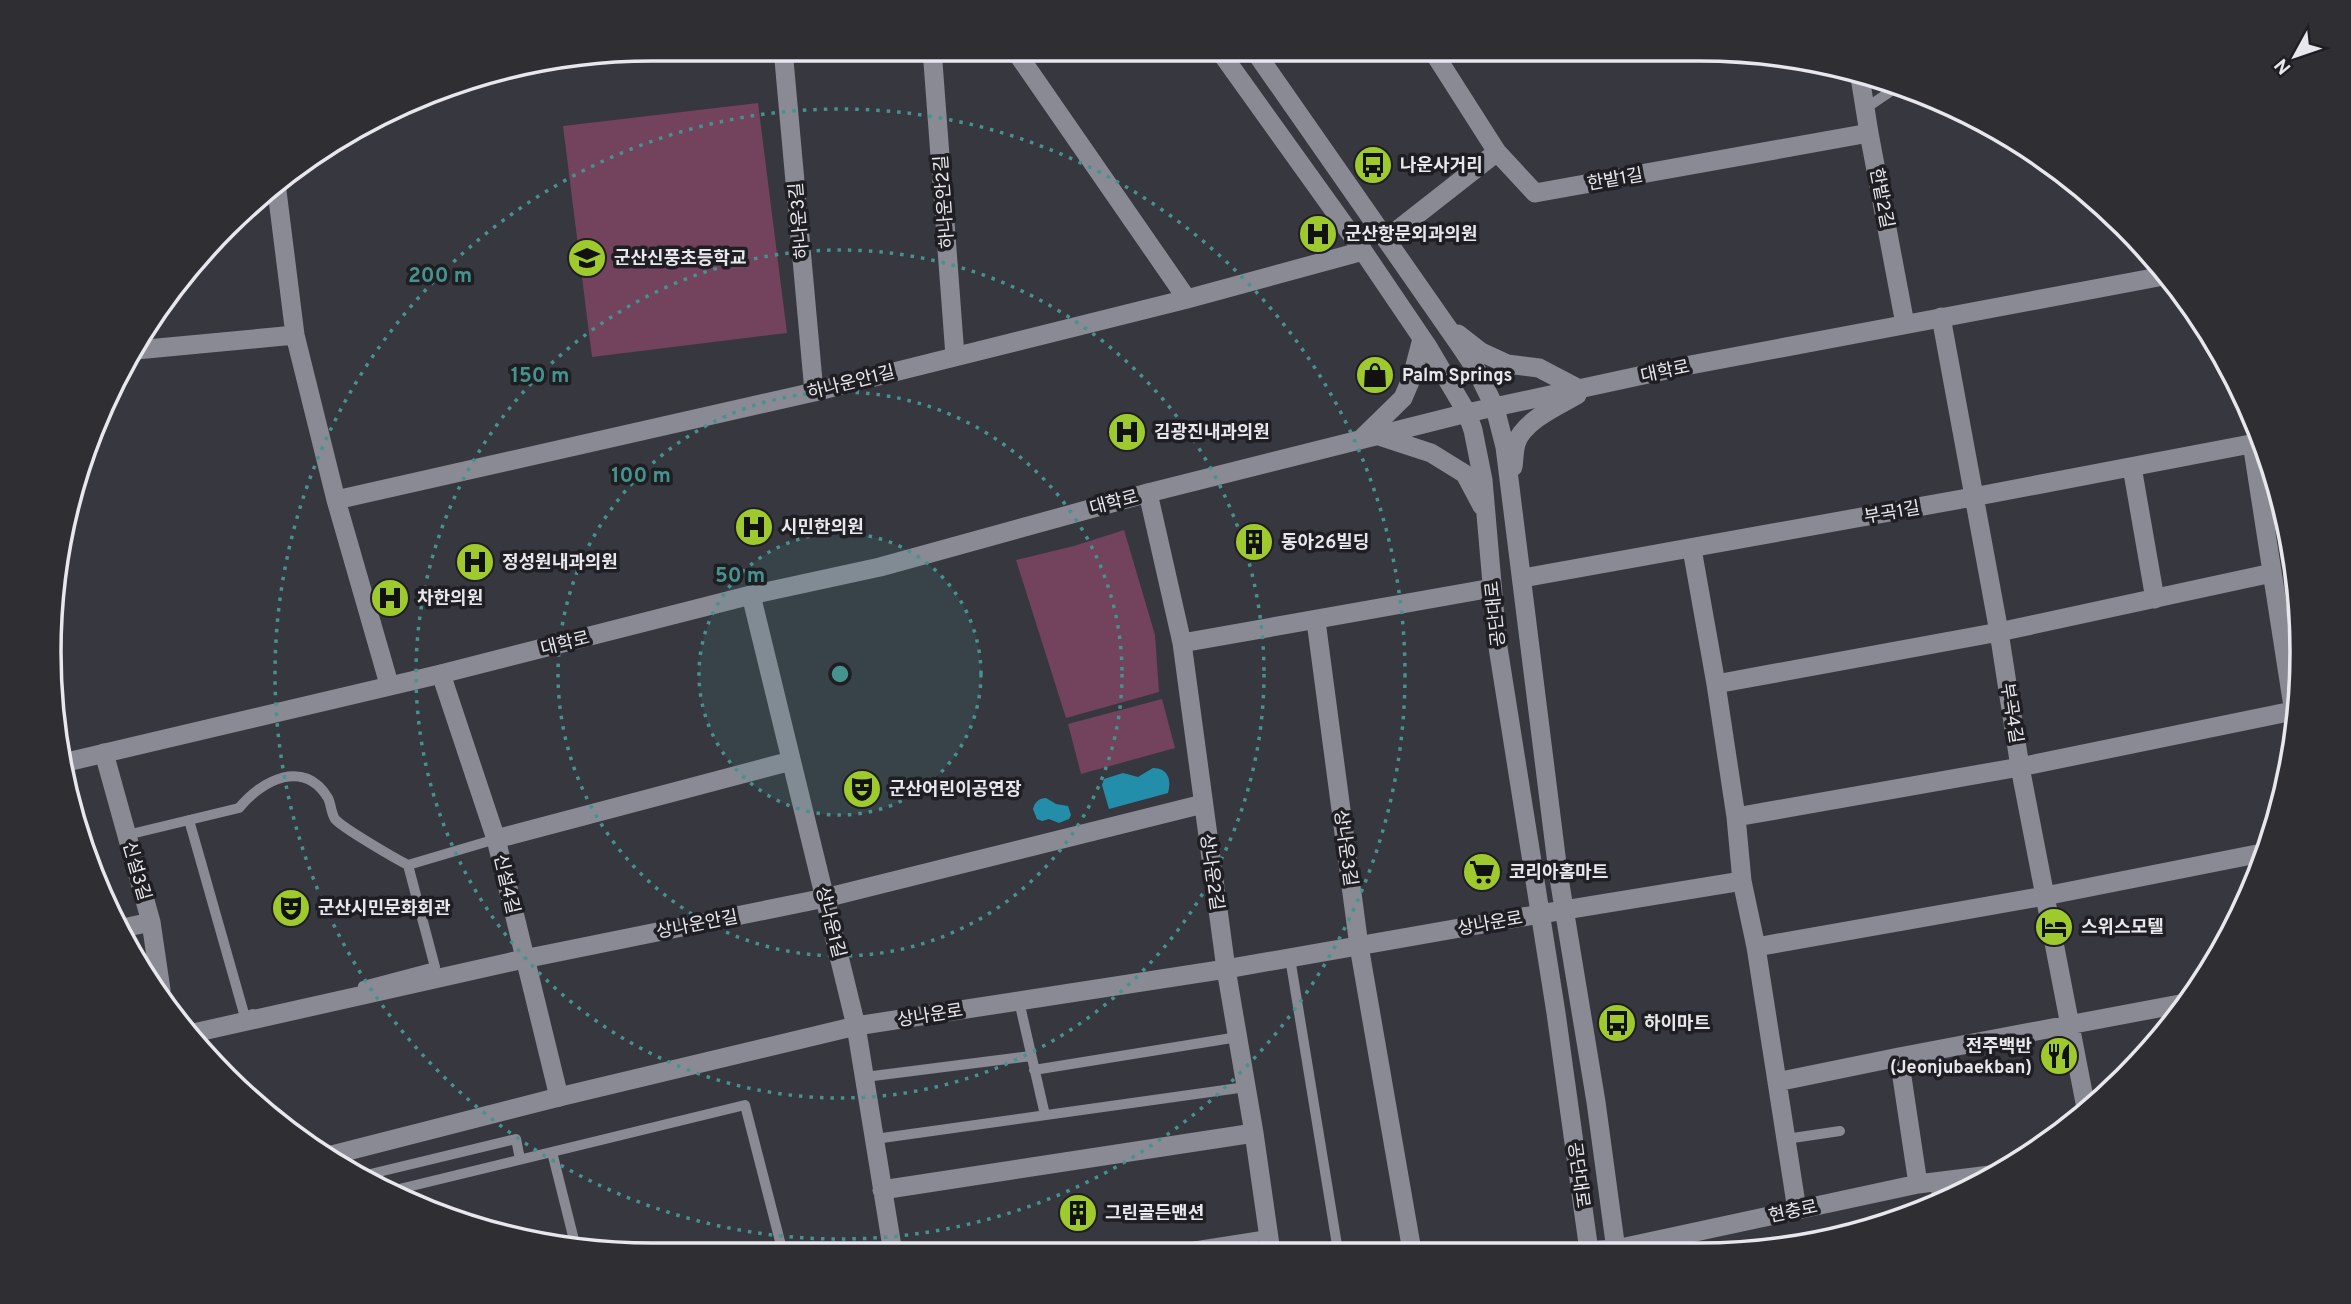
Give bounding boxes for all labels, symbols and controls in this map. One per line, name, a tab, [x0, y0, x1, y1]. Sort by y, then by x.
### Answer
north arrow	[2260, 21, 2330, 91]
text: N	[2270, 53, 2297, 79]
bus stop icon: 나운사거리	[1352, 144, 1394, 186]
street label: 하나운안2길	[931, 154, 960, 249]
place label: 나운사거리	[1400, 155, 1483, 178]
street label: 한밭1길	[1585, 164, 1645, 197]
street label: 한밭2길	[1863, 166, 1898, 230]
street label: 하나운3길	[786, 181, 815, 260]
hospital icon: 군산항문외과의원	[1297, 213, 1339, 255]
place label: 군산항문외과의원	[1345, 224, 1477, 247]
school or university icon: 군산신풍초등학교	[566, 237, 608, 279]
place label: 군산신풍초등학교	[614, 248, 746, 271]
text: 200 m	[408, 263, 472, 290]
shop icon: Palm Springs	[1354, 354, 1396, 396]
street label: 대학로	[1639, 356, 1692, 389]
street label: 하나운안1길	[805, 361, 898, 405]
text: 150 m	[511, 363, 569, 390]
place label: Palm Springs	[1402, 365, 1512, 388]
hospital icon: 김광진내과의원	[1106, 411, 1148, 453]
place label: 김광진내과의원	[1154, 422, 1270, 445]
text: 100 m	[611, 463, 671, 490]
street label: 대학로	[1087, 486, 1141, 521]
street label: 부곡1길	[1862, 497, 1922, 530]
hospital icon: 시민한의원	[733, 506, 775, 548]
place label: 시민한의원	[781, 517, 864, 540]
building icon: 동아26빌딩	[1233, 521, 1275, 563]
place label: 동아26빌딩	[1281, 532, 1369, 555]
hospital icon: 정성원내과의원	[454, 541, 496, 583]
place label: 정성원내과의원	[502, 552, 618, 575]
text: 50 m	[715, 563, 765, 590]
hospital icon: 차한의원	[369, 577, 411, 619]
street label: 공단대로	[1482, 580, 1511, 648]
place label: 차한의원	[417, 588, 483, 611]
street label: 대학로	[538, 627, 592, 662]
centre of rings	[828, 662, 852, 686]
street label: 부곡4길	[1994, 681, 2027, 745]
theatre icon: 군산어린이공연장	[841, 768, 883, 810]
place label: 군산어린이공연장	[889, 779, 1022, 802]
street label: 상나운3길	[1328, 808, 1361, 888]
street label: 상나운2길	[1194, 832, 1227, 912]
street label: 신설3길	[116, 839, 155, 904]
supermarket icon: 코리아홈마트	[1461, 851, 1503, 893]
street label: 신설4길	[487, 852, 524, 917]
place label: 코리아홈마트	[1509, 862, 1608, 885]
street label: 상나운1길	[810, 884, 850, 961]
theatre icon: 군산시민문화회관	[270, 887, 312, 929]
place label: 군산시민문화회관	[318, 898, 451, 921]
street label: 상나운안길	[654, 906, 740, 945]
hotel icon: 스위스모텔	[2033, 906, 2075, 948]
street label: 상나운로	[1456, 907, 1525, 942]
place label: 스위스모텔	[2081, 917, 2164, 940]
street label: 상나운로	[896, 1000, 965, 1033]
bus stop icon: 하이마트	[1596, 1002, 1638, 1044]
place label: 하이마트	[1644, 1013, 1710, 1036]
restaurant icon: 전주백반 (Jeonjubaekban)	[2038, 1035, 2080, 1077]
place label: 전주백반 (Jeonjubaekban)	[1890, 1036, 2032, 1080]
street label: 공단대로	[1562, 1141, 1594, 1210]
building icon: 그린골든맨션	[1057, 1192, 1099, 1234]
street label: 현충로	[1767, 1196, 1820, 1229]
place label: 그린골든맨션	[1105, 1203, 1204, 1226]

